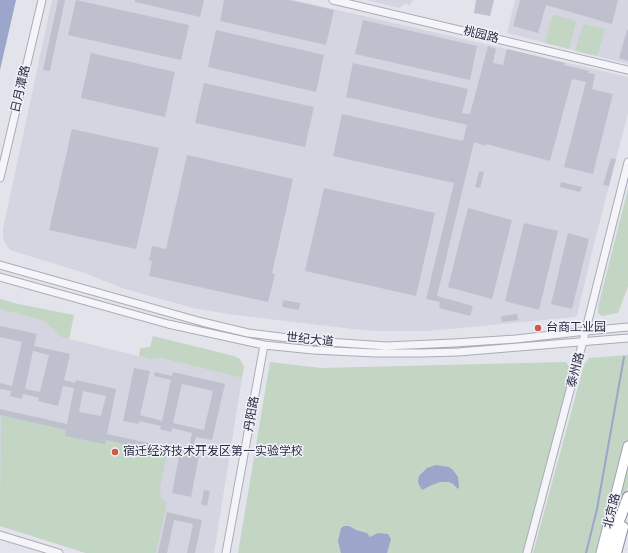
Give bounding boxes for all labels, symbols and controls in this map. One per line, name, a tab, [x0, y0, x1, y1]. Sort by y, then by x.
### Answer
street label: 桃园路	[462, 24, 500, 46]
street label: 日月潭路	[9, 64, 33, 114]
place label: 台商工业园	[546, 321, 606, 335]
marker: 台商工业园	[533, 323, 543, 333]
street label: 世纪大道	[285, 330, 335, 350]
street label: 泰州路	[564, 351, 588, 389]
street label: 丹阳路	[242, 395, 262, 433]
place label: 宿迁经济技术开发区第一实验学校	[123, 445, 303, 459]
marker: 宿迁经济技术开发区第一实验学校	[110, 447, 120, 457]
street label: 北京路	[601, 492, 623, 530]

